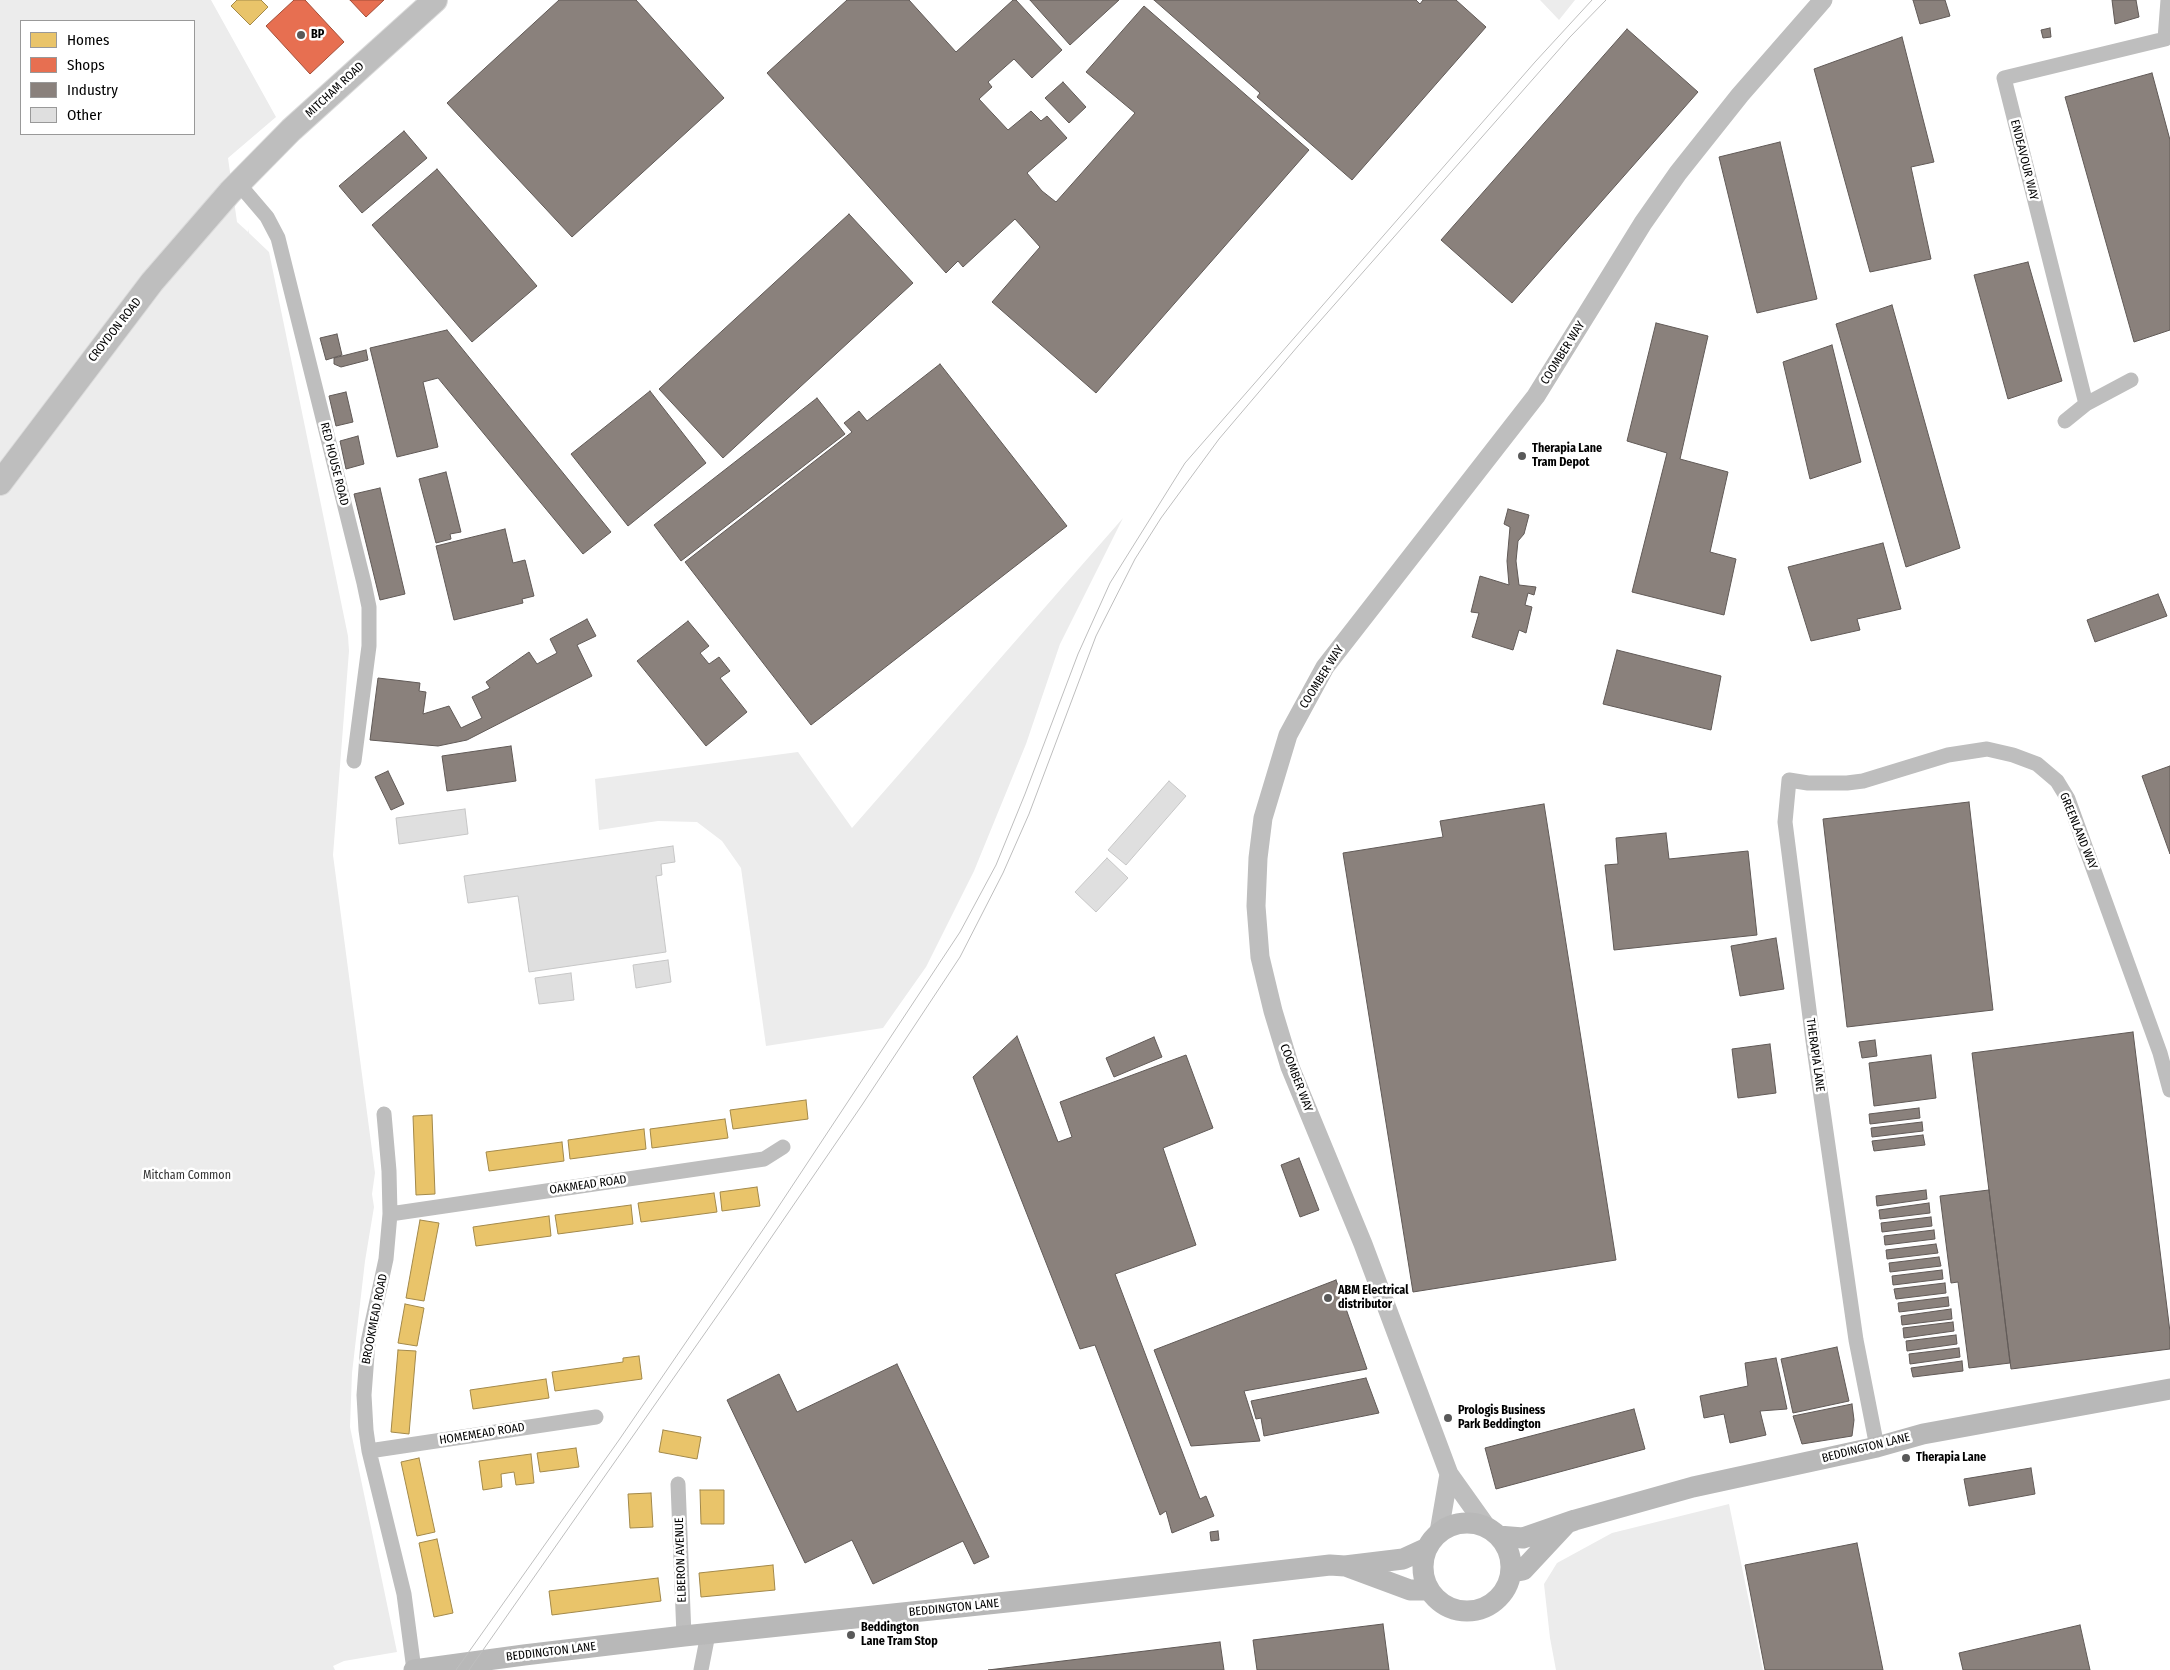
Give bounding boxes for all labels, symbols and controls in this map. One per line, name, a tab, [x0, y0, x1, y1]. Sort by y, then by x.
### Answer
legend	[20, 20, 195, 135]
place label: BP	[311, 28, 324, 42]
marker: BP	[295, 29, 307, 41]
text: Homes	[67, 31, 109, 49]
text: Shops	[67, 56, 105, 74]
street label: MITCHAM ROAD	[303, 59, 367, 121]
text: Industry	[67, 81, 118, 99]
text: Other	[67, 106, 102, 124]
street label: ENDEAVOUR WAY	[2007, 118, 2041, 202]
street label: CROYDON ROAD	[85, 295, 145, 365]
street label: COOMBER WAY	[1538, 319, 1588, 387]
street label: RED HOUSE ROAD	[317, 421, 351, 507]
place label: Therapia Lane Tram Depot	[1532, 442, 1602, 470]
marker: Therapia Lane Tram Depot	[1516, 450, 1528, 462]
street label: COOMBER WAY	[1297, 643, 1347, 711]
street label: GREENLAND WAY	[2056, 791, 2100, 871]
street label: THERAPIA LANE	[1803, 1017, 1827, 1093]
street label: COOMBER WAY	[1276, 1042, 1316, 1114]
park label: Mitcham Common	[143, 1169, 231, 1183]
street label: OAKMEAD ROAD	[549, 1172, 627, 1198]
street label: BROOKMEAD ROAD	[359, 1273, 391, 1365]
place label: ABM Electrical distributor	[1338, 1284, 1408, 1312]
marker: ABM Electrical distributor	[1322, 1292, 1334, 1304]
place label: Prologis Business Park Beddington	[1458, 1404, 1545, 1432]
marker: Prologis Business Park Beddington	[1442, 1412, 1454, 1424]
street label: HOMEMEAD ROAD	[438, 1420, 526, 1448]
street label: BEDDINGTON LANE	[1820, 1430, 1912, 1466]
place label: Therapia Lane	[1916, 1451, 1986, 1465]
marker: Therapia Lane	[1900, 1452, 1912, 1464]
street label: ELBERON AVENUE	[672, 1517, 690, 1603]
street label: BEDDINGTON LANE	[908, 1596, 1000, 1620]
place label: Beddington Lane Tram Stop	[861, 1621, 938, 1649]
marker: Beddington Lane Tram Stop	[845, 1629, 857, 1641]
street label: BEDDINGTON LANE	[505, 1639, 597, 1665]

